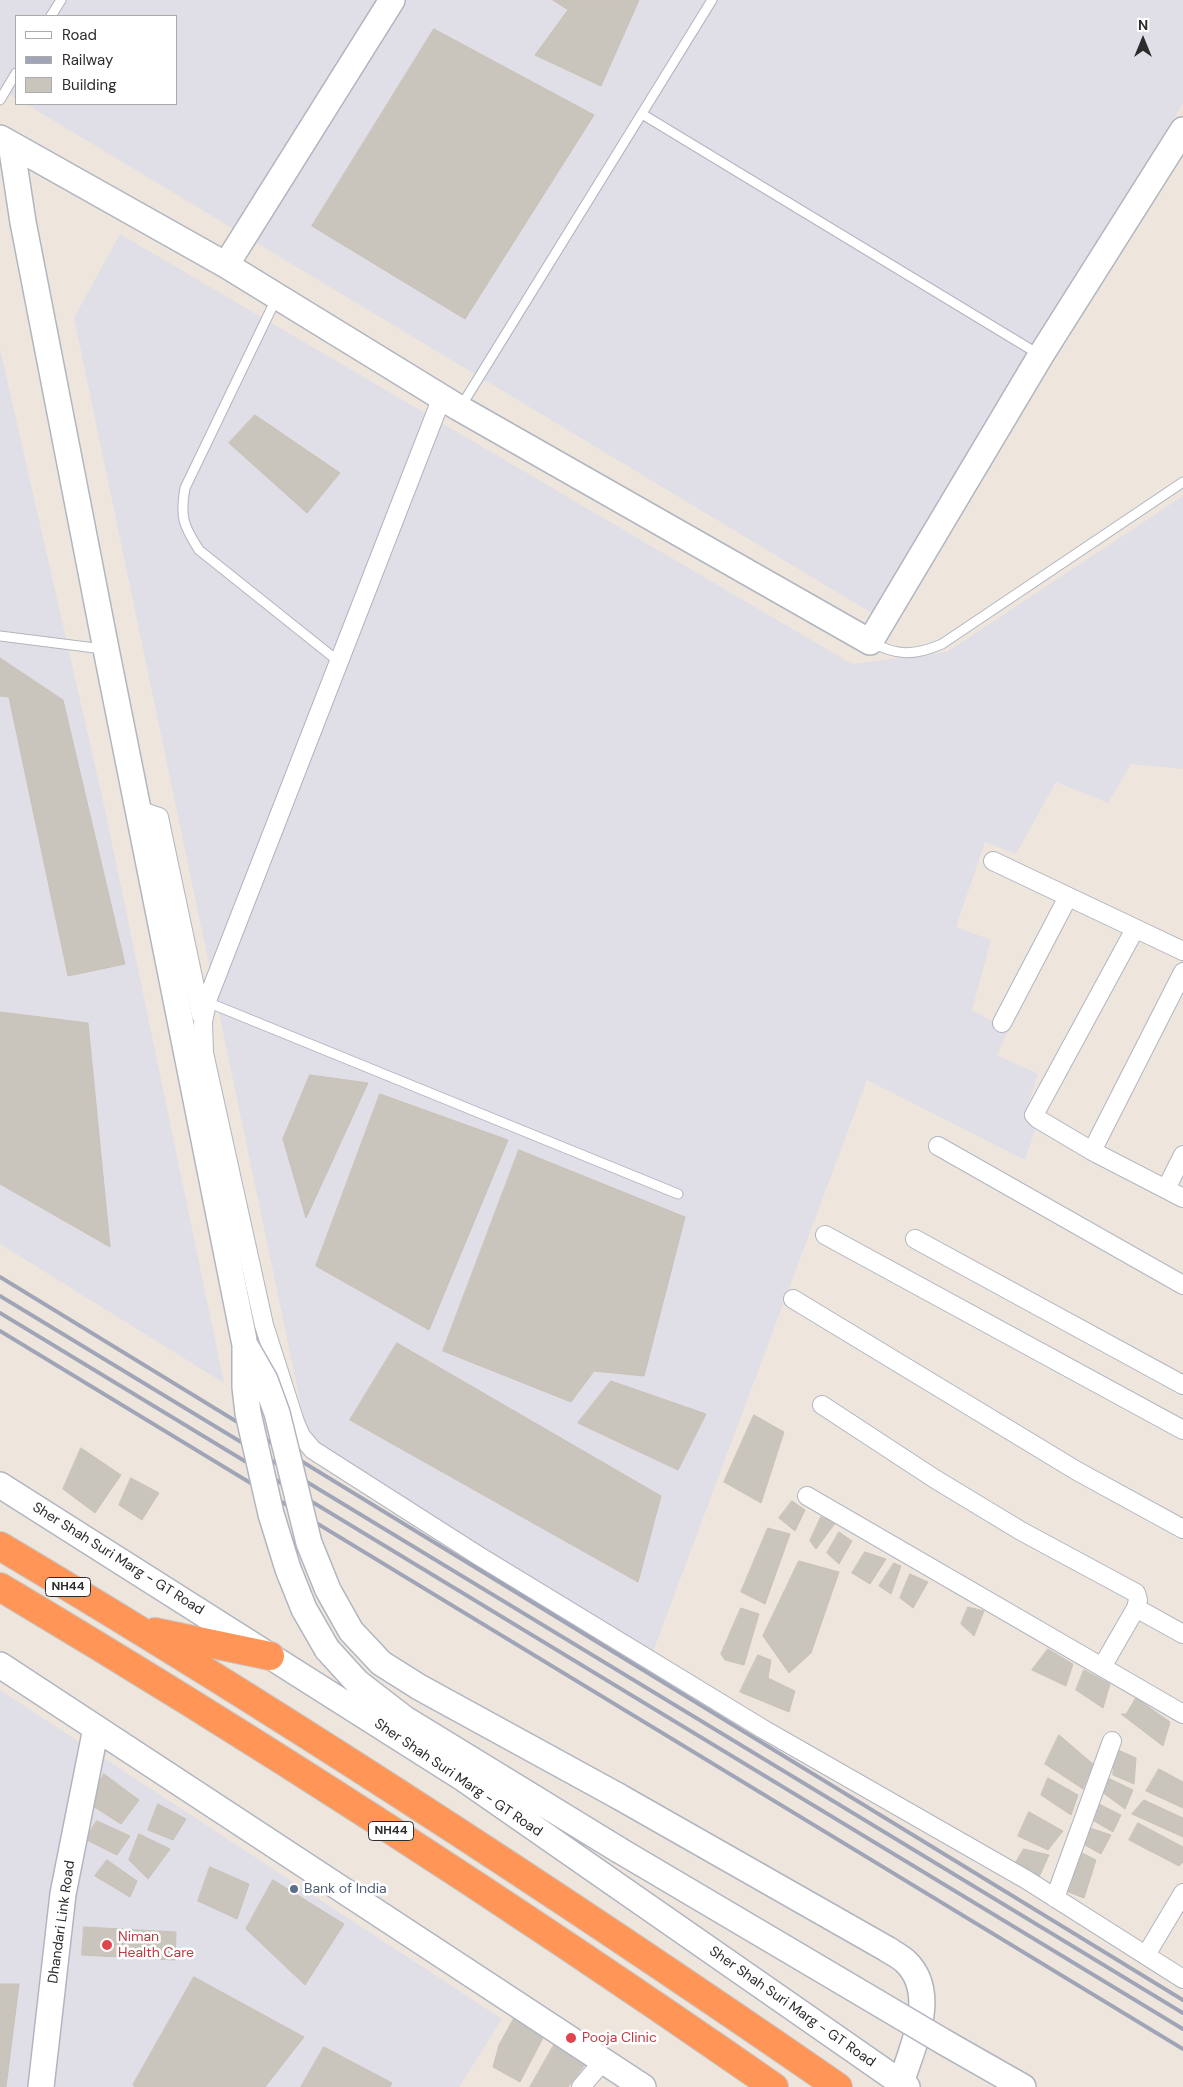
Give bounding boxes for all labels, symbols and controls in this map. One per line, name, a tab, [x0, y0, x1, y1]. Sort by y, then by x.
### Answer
legend	[15, 15, 178, 105]
north arrow	[1118, 15, 1168, 65]
text: N	[1138, 16, 1148, 34]
text: Road	[62, 25, 97, 45]
text: Railway	[62, 50, 113, 70]
text: Building	[62, 75, 117, 95]
street label: Sher Shah Suri Marg - GT Road	[29, 1499, 207, 1619]
road number: NH44	[46, 1578, 90, 1596]
street label: Sher Shah Suri Marg - GT Road	[371, 1715, 545, 1841]
road number: NH44	[368, 1822, 414, 1840]
street label: Dhandari Link Road	[45, 1859, 79, 1985]
place label: Bank of India	[304, 1881, 387, 1897]
marker: Bank of India	[288, 1883, 300, 1895]
place label: Niman Health Care	[118, 1929, 194, 1961]
marker: Niman Health Care	[100, 1938, 114, 1952]
street label: Sher Shah Suri Marg - GT Road	[706, 1943, 878, 2071]
place label: Pooja Clinic	[582, 2030, 657, 2046]
marker: Pooja Clinic	[564, 2031, 578, 2045]

